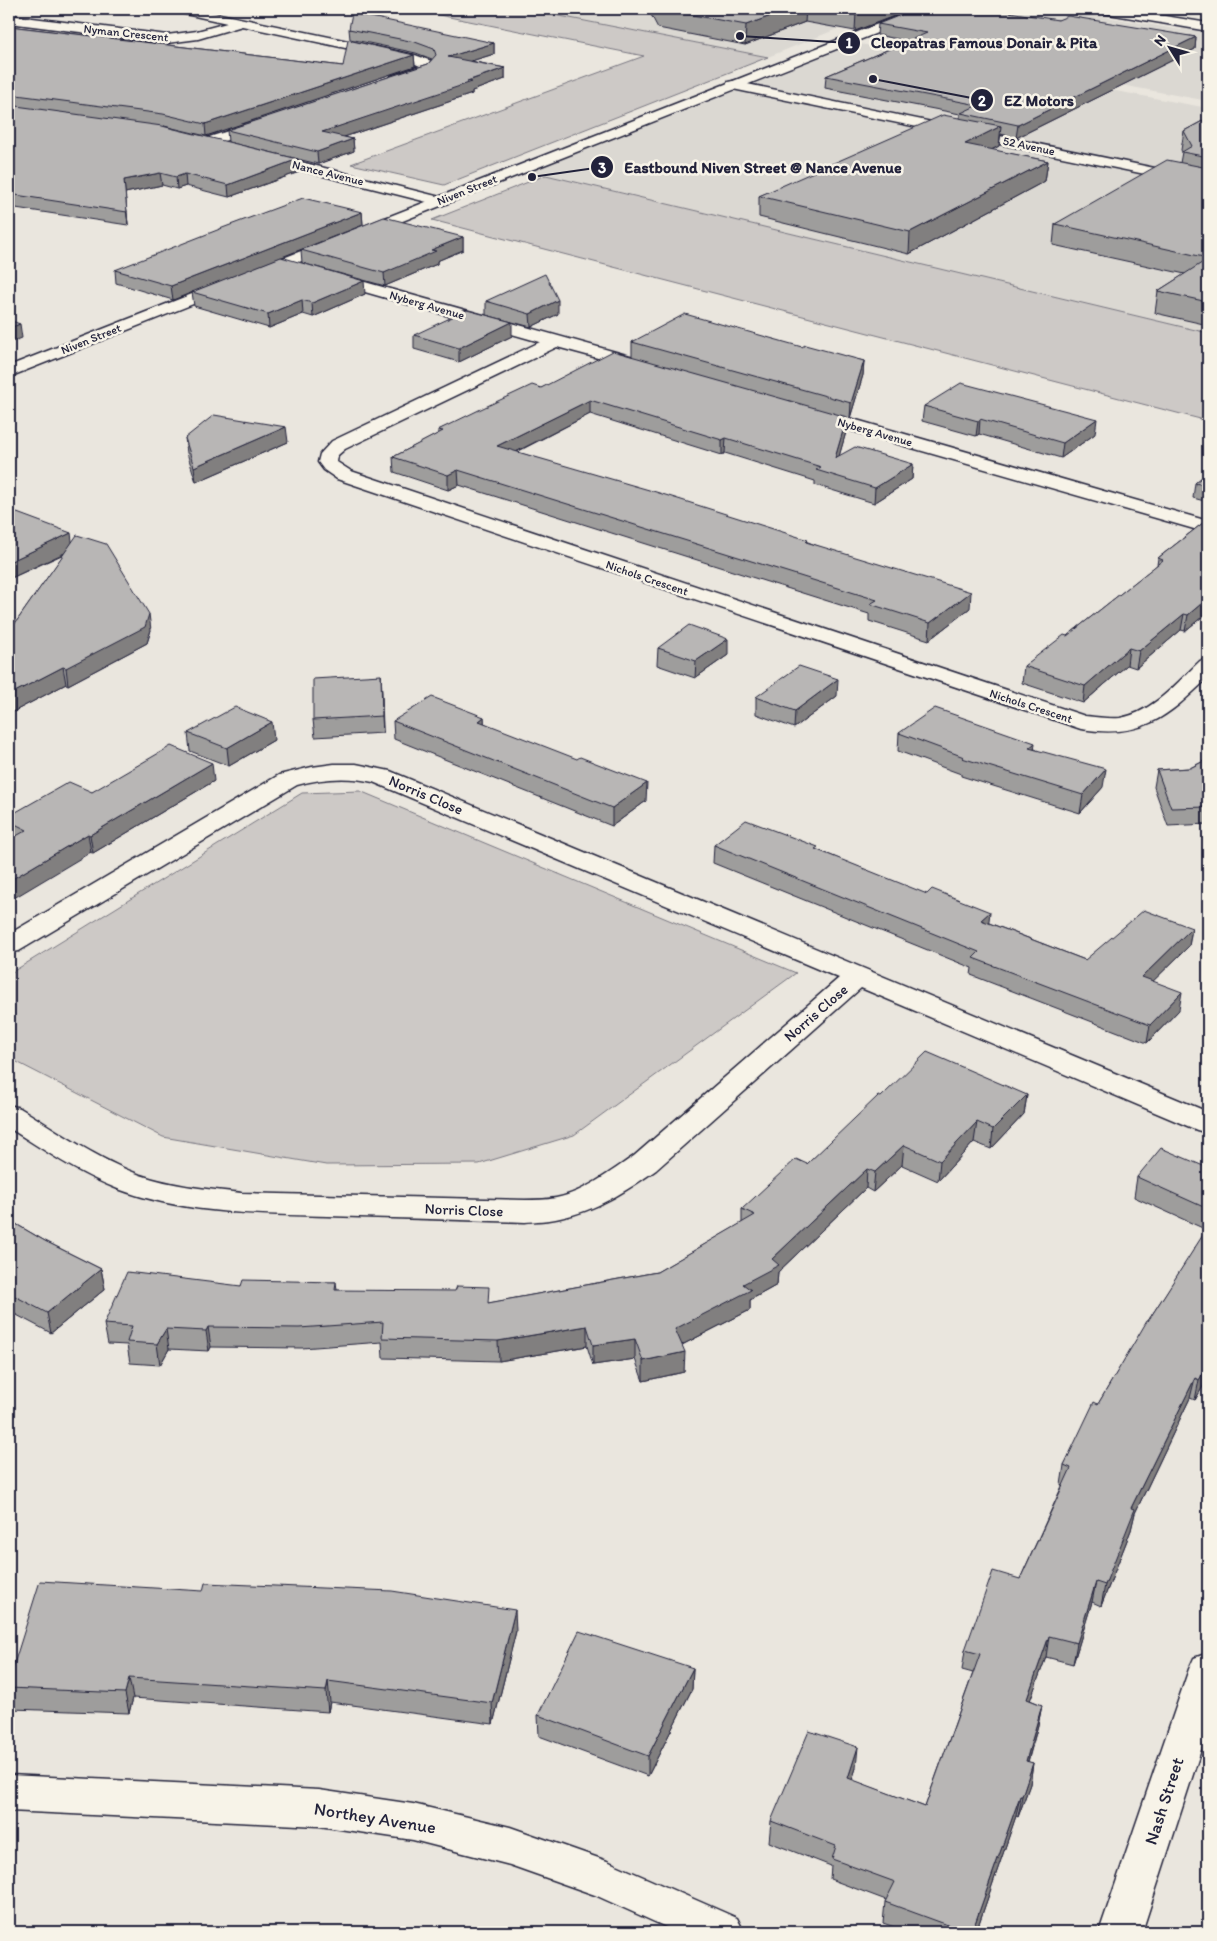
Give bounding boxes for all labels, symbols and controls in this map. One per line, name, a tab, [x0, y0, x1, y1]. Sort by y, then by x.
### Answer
street label: Nyman Crescent	[83, 22, 170, 44]
north arrow	[1144, 22, 1194, 72]
callout: Cleopatras Famous Donair & Pita	[837, 27, 1107, 58]
text: N	[1150, 32, 1170, 49]
text: Cleopatras Famous Donair & Pita	[871, 33, 1098, 53]
text: 1	[846, 34, 853, 52]
callout: EZ Motors	[969, 85, 1084, 116]
text: EZ Motors	[1004, 91, 1074, 110]
text: 2	[978, 92, 986, 110]
street label: 52 Avenue	[1002, 134, 1057, 158]
callout: Eastbound Niven Street @ Nance Avenue	[590, 152, 912, 183]
street label: Nance Avenue	[291, 157, 365, 189]
text: Eastbound Niven Street @ Nance Avenue	[624, 158, 902, 177]
text: 3	[598, 159, 606, 177]
street label: Niven Street	[435, 171, 500, 208]
street label: Nyberg Avenue	[388, 288, 466, 322]
street label: Niven Street	[59, 320, 124, 357]
street label: Nyberg Avenue	[836, 415, 914, 449]
street label: Nichols Crescent	[604, 557, 690, 599]
street label: Nichols Crescent	[988, 686, 1075, 726]
street label: Norris Close	[386, 771, 466, 819]
street label: Norris Close	[780, 980, 852, 1046]
street label: Norris Close	[424, 1200, 504, 1220]
street label: Nash Street	[1140, 1754, 1189, 1848]
street label: Northey Avenue	[312, 1798, 438, 1838]

